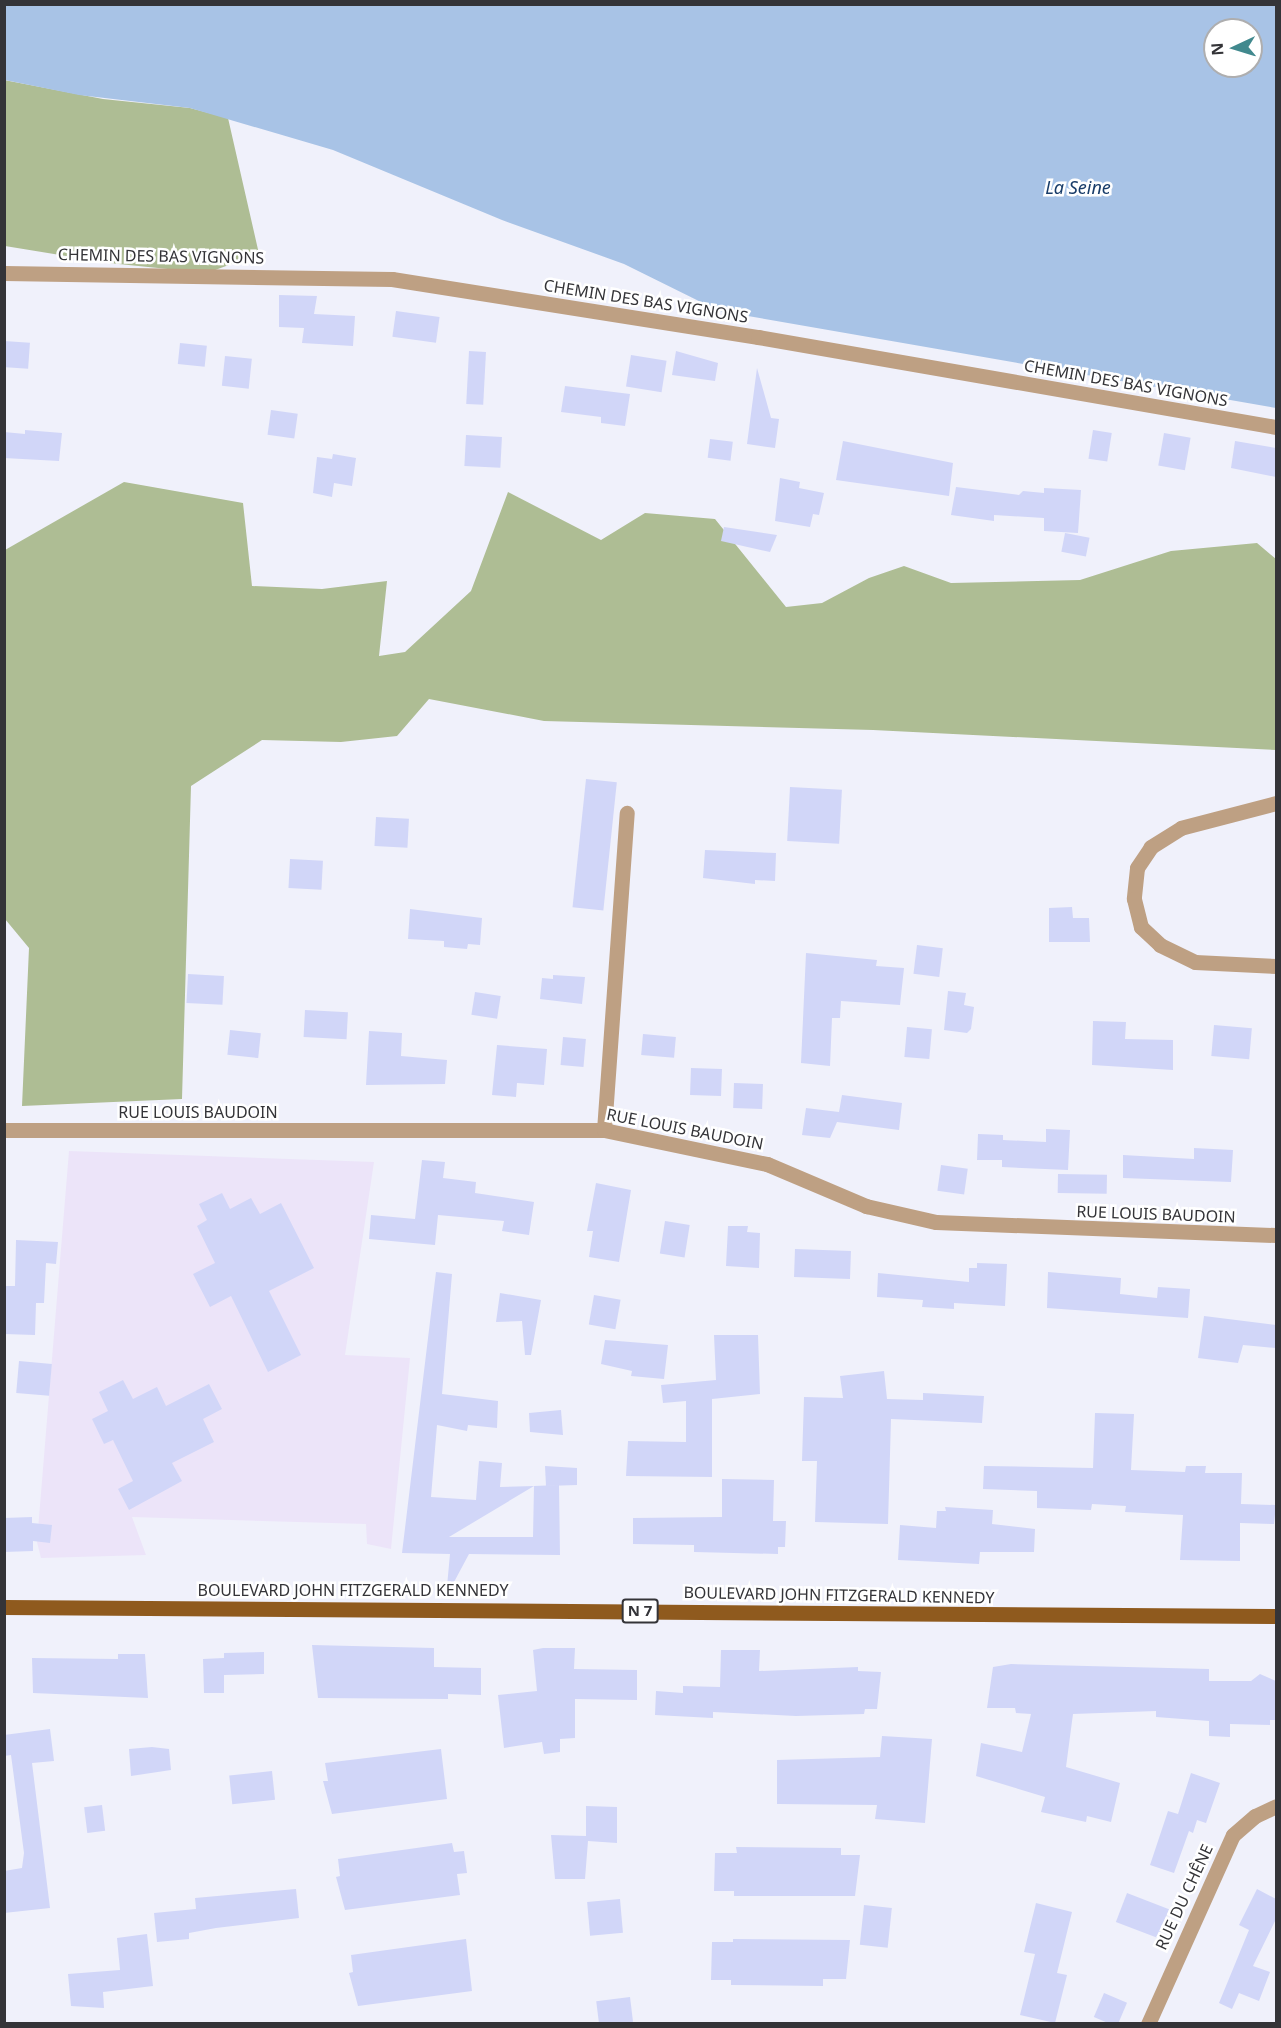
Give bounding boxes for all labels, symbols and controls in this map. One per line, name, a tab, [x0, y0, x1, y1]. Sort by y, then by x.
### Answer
north arrow	[1203, 18, 1263, 78]
text: N	[1206, 42, 1228, 56]
water label: La Seine	[1045, 176, 1111, 198]
street label: CHEMIN DES BAS VIGNONS	[58, 245, 264, 267]
street label: CHEMIN DES BAS VIGNONS	[543, 275, 749, 327]
street label: CHEMIN DES BAS VIGNONS	[1023, 356, 1229, 410]
street label: RUE LOUIS BAUDOIN	[118, 1102, 278, 1122]
street label: RUE LOUIS BAUDOIN	[605, 1104, 765, 1154]
street label: RUE LOUIS BAUDOIN	[1076, 1202, 1236, 1226]
street label: BOULEVARD JOHN FITZGERALD KENNEDY	[197, 1580, 509, 1600]
street label: BOULEVARD JOHN FITZGERALD KENNEDY	[683, 1583, 995, 1607]
road number: N 7	[620, 1599, 660, 1623]
street label: RUE DU CHÊNE	[1151, 1841, 1217, 1953]

